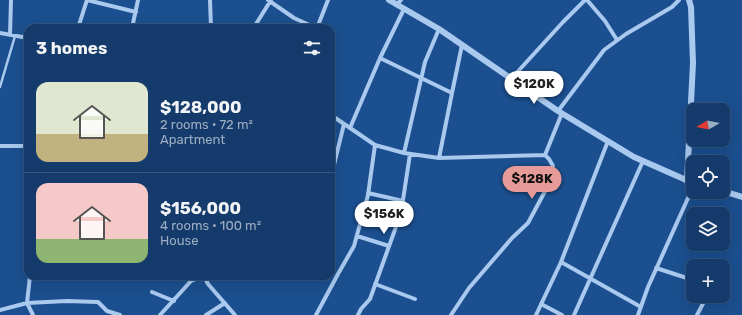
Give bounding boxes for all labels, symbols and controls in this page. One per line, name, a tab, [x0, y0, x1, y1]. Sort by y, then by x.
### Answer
icon: filters	[301, 37, 323, 59]
text: 3 homes	[36, 38, 107, 58]
pin: $120K	[506, 71, 562, 105]
text: $120K	[513, 76, 555, 91]
text: $128,000	[160, 97, 242, 117]
icon: home	[68, 98, 116, 146]
north arrow	[686, 103, 730, 147]
map controls	[686, 103, 730, 303]
text: 2 rooms · 72 m²	[160, 117, 253, 132]
text: Apartment	[160, 132, 225, 147]
button: locate	[686, 155, 730, 199]
pin: $128K	[504, 166, 560, 200]
text: $128K	[511, 171, 553, 186]
text: $156,000	[160, 198, 241, 218]
icon: home	[68, 199, 116, 247]
pin: $156K	[356, 201, 412, 235]
text: $156K	[364, 206, 404, 221]
button: layers	[686, 207, 730, 251]
text: 4 rooms · 100 m²	[160, 218, 261, 233]
text: House	[160, 233, 198, 248]
button: +	[686, 259, 730, 303]

